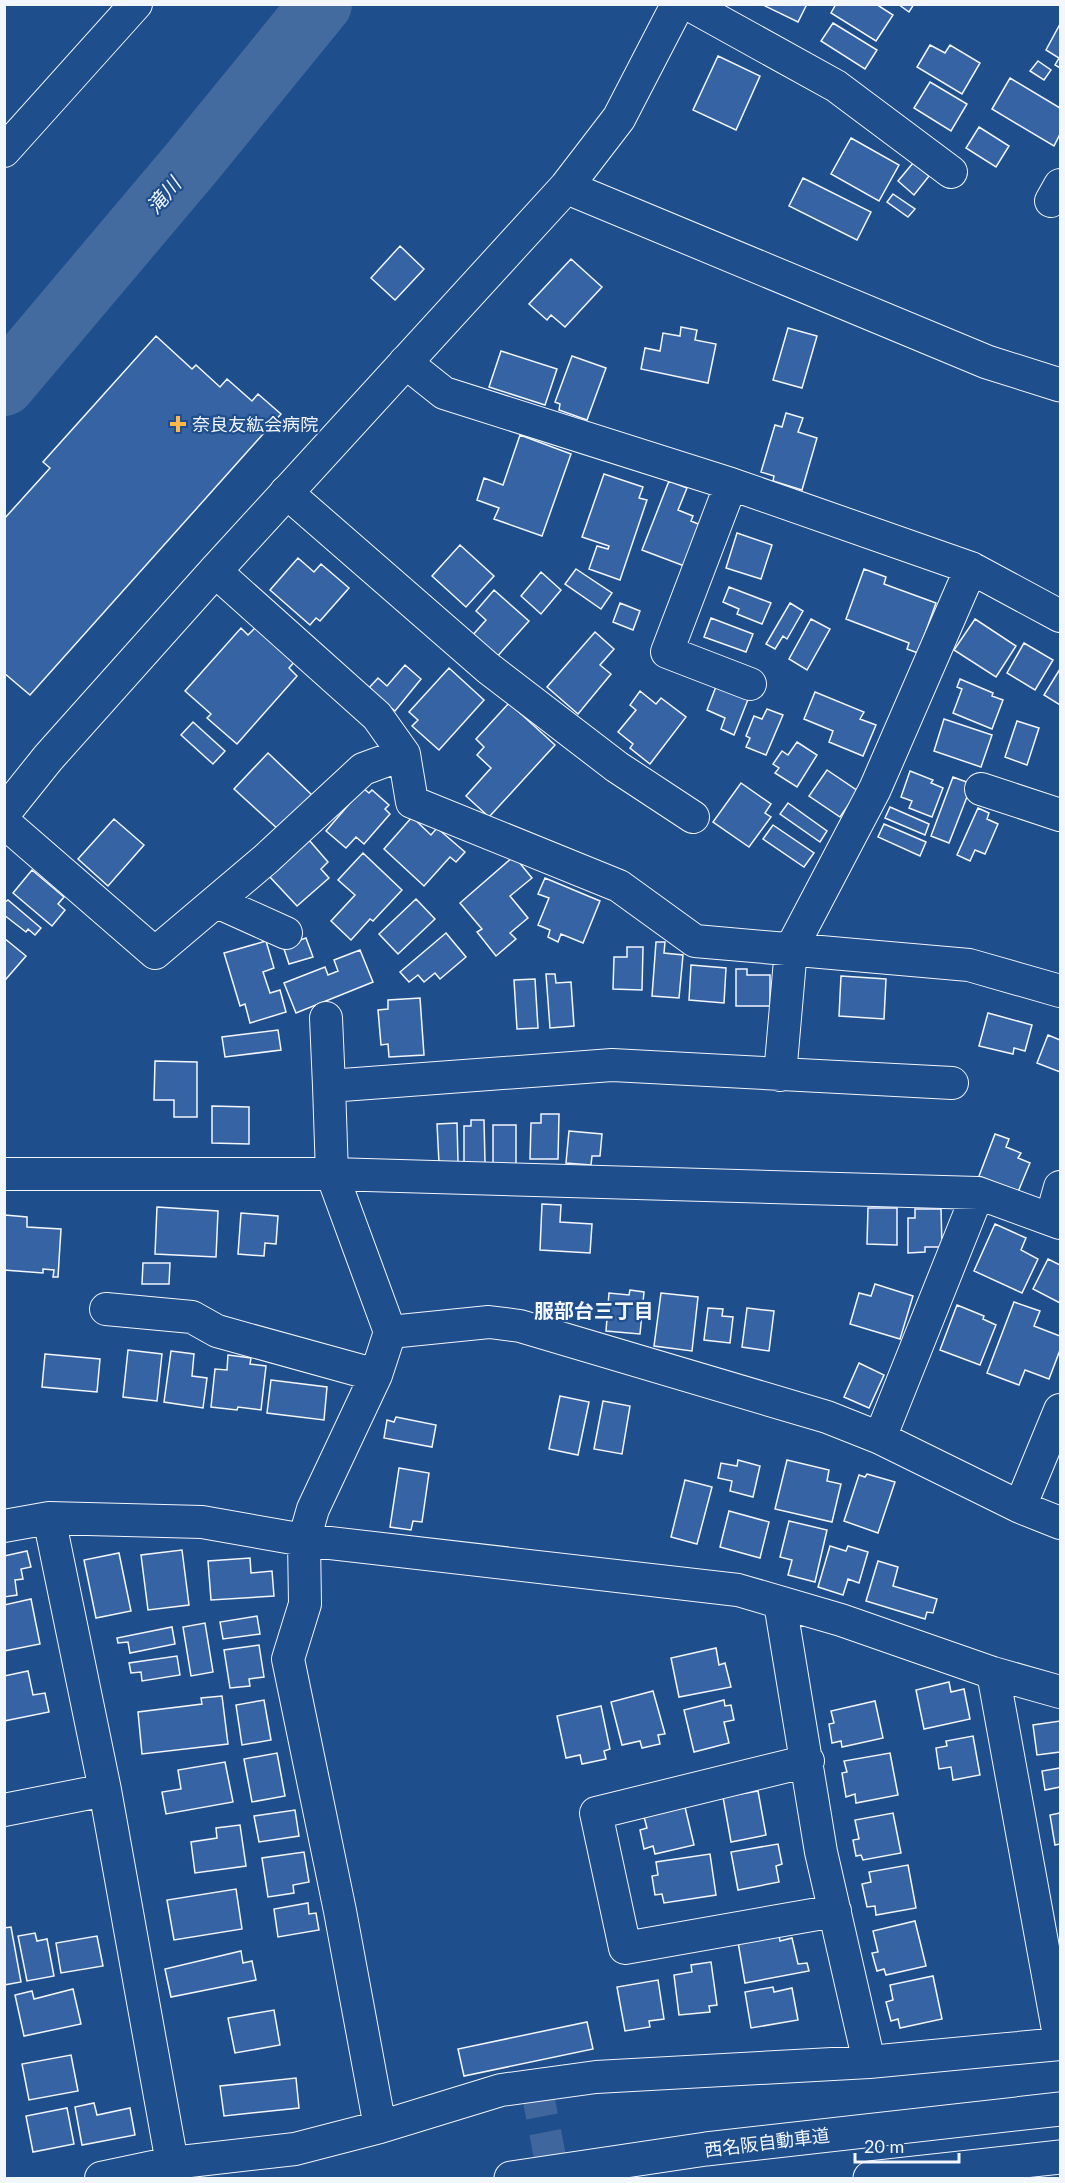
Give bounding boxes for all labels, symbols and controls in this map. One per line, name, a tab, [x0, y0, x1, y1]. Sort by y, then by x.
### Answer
water label: 滝川	[141, 170, 186, 218]
place label: 奈良友紘会病院	[192, 413, 318, 435]
marker: 奈良友紘会病院	[169, 415, 187, 433]
district label: 服部台三丁目	[534, 1298, 654, 1322]
street label: 西名阪自動車道	[703, 2123, 831, 2161]
scale bar	[855, 2126, 958, 2164]
text: 20 m	[864, 2135, 904, 2157]

